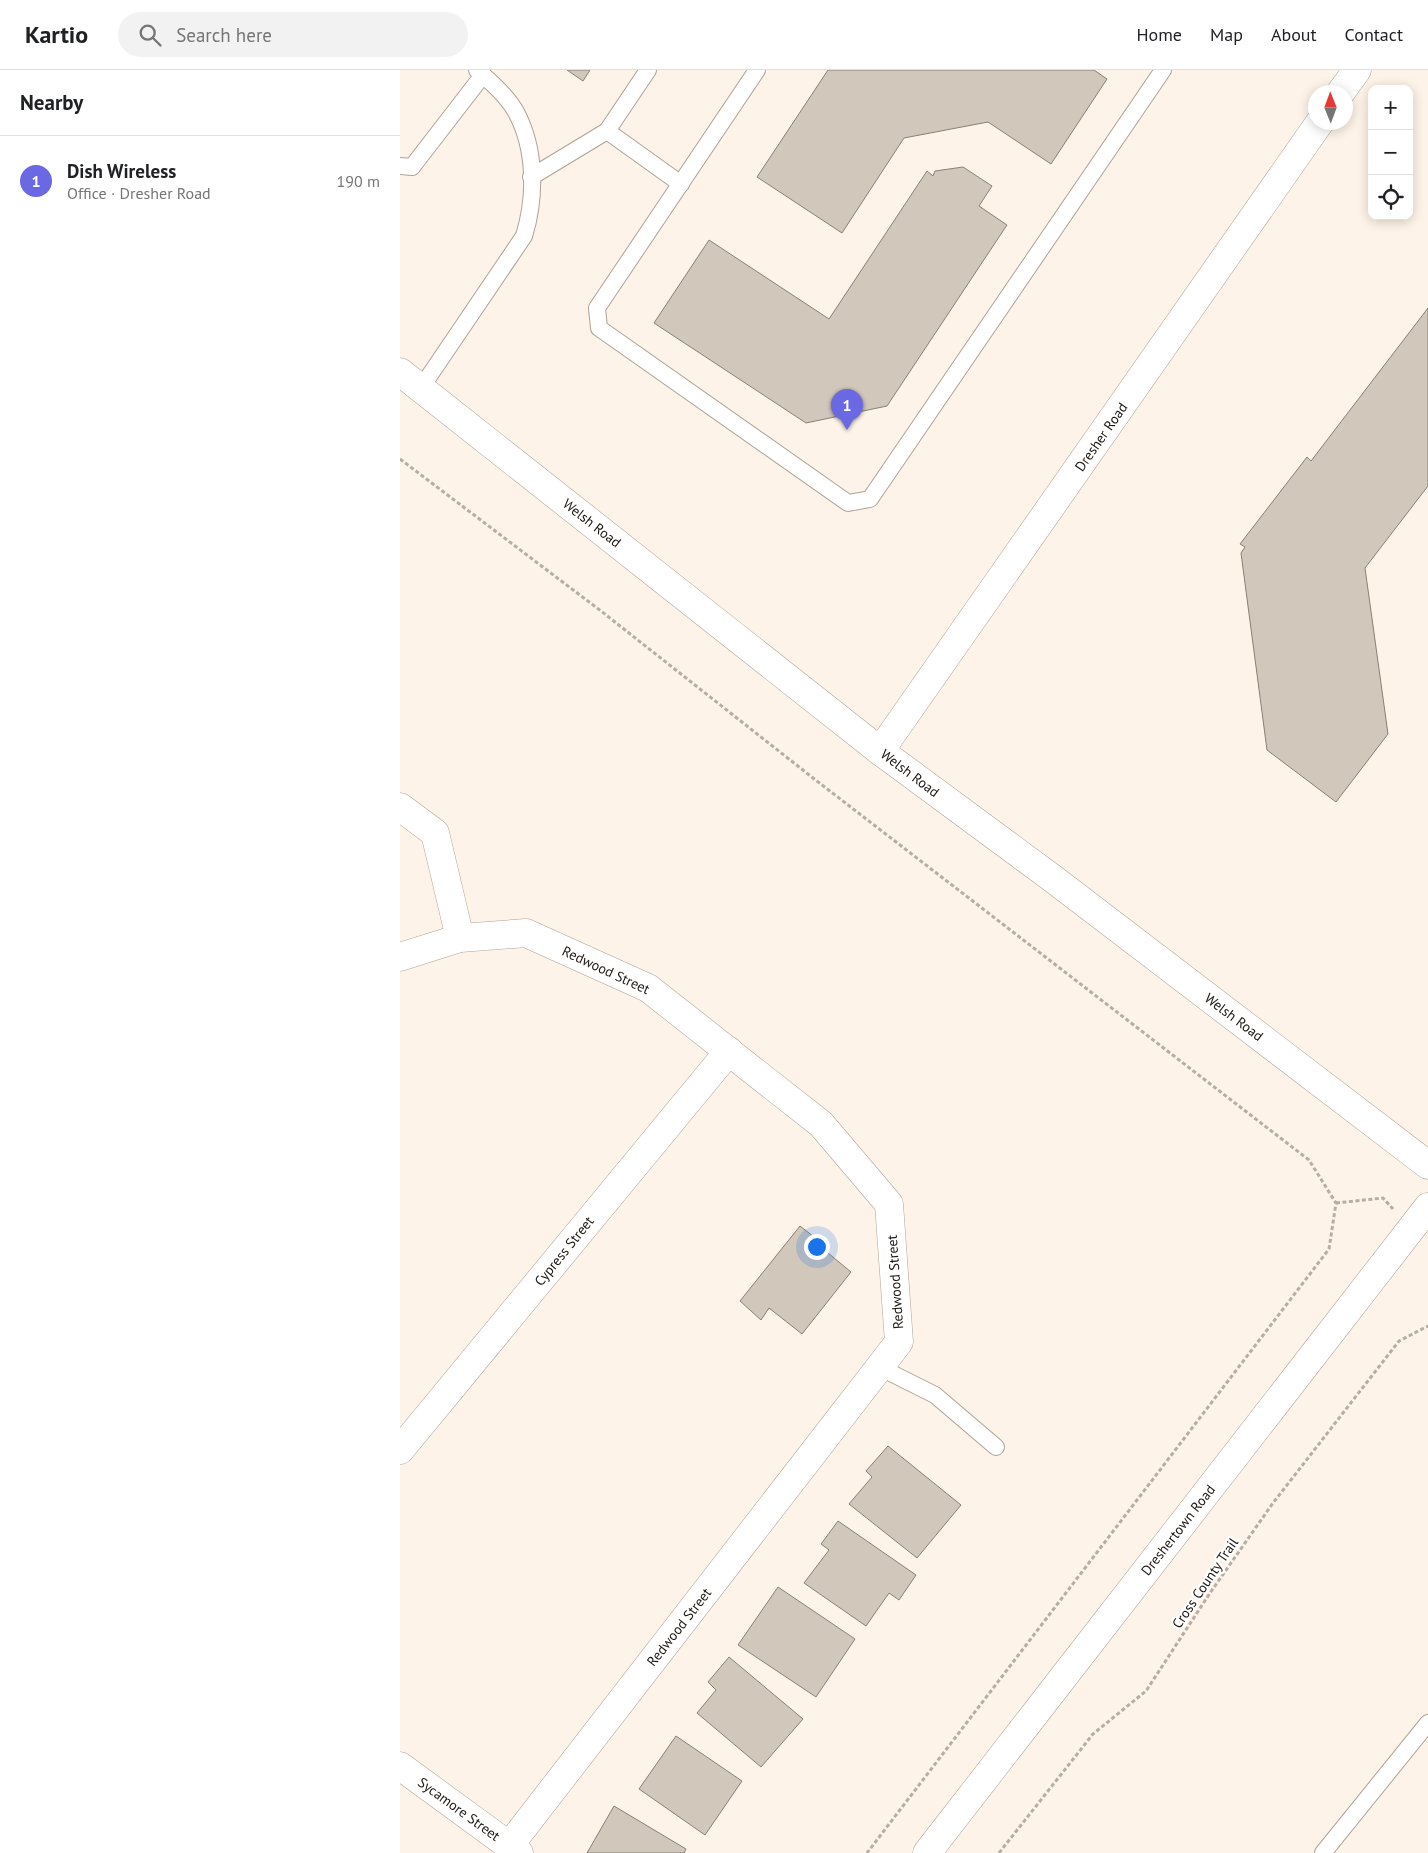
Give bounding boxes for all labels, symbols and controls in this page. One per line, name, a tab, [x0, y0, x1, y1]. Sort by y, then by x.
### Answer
search box	[118, 12, 468, 57]
text: Kartio	[25, 19, 88, 50]
icon: search	[136, 21, 164, 49]
text: Search here	[176, 23, 272, 47]
text: Home	[1136, 23, 1182, 46]
text: Map	[1210, 23, 1243, 46]
text: About	[1271, 23, 1317, 46]
text: Contact	[1345, 23, 1403, 46]
north arrow	[1308, 85, 1353, 130]
map controls	[1368, 85, 1413, 220]
button: +	[1368, 85, 1413, 130]
text: Nearby	[20, 89, 83, 116]
button: −	[1368, 130, 1413, 175]
text: Dish Wireless	[67, 159, 176, 183]
text: 1	[31, 171, 41, 191]
text: 190 m	[337, 171, 380, 191]
button: locate	[1368, 175, 1413, 220]
text: Office · Dresher Road	[67, 183, 211, 203]
pin: 1	[831, 389, 863, 430]
street label: Dresher Road	[1071, 399, 1131, 475]
street label: Welsh Road	[559, 495, 625, 551]
street label: Welsh Road	[877, 745, 943, 801]
street label: Redwood Street	[559, 942, 653, 998]
street label: Welsh Road	[1201, 989, 1267, 1045]
street label: Cypress Street	[530, 1212, 598, 1290]
your location	[804, 1234, 830, 1260]
street label: Redwood Street	[883, 1234, 907, 1330]
street label: Dreshertown Road	[1137, 1481, 1219, 1579]
street label: Cross County Trail	[1168, 1534, 1242, 1632]
street label: Redwood Street	[643, 1584, 715, 1670]
street label: Sycamore Street	[414, 1773, 504, 1845]

